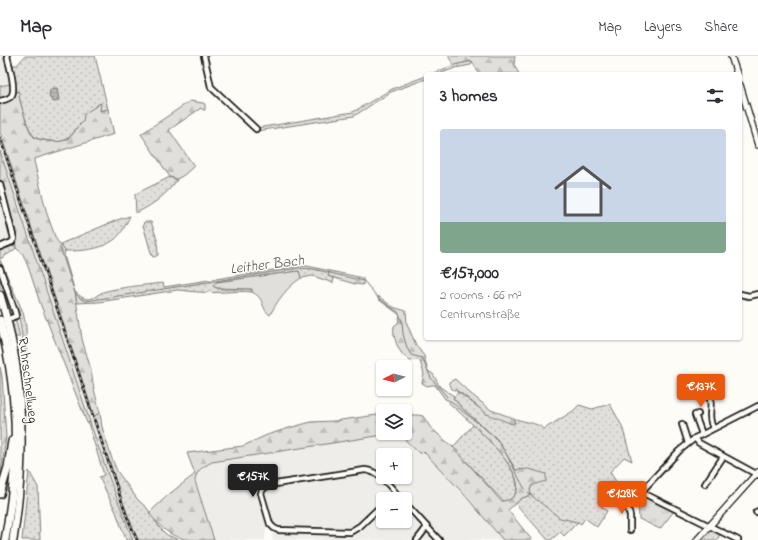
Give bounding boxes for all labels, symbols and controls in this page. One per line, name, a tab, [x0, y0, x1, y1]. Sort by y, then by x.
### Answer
text: Map	[20, 14, 52, 41]
text: Map	[598, 17, 622, 38]
text: Layers	[644, 17, 682, 38]
text: Share	[704, 17, 738, 38]
text: 3 homes	[440, 84, 498, 109]
icon: filters	[704, 85, 726, 107]
icon: home	[547, 155, 619, 227]
water label: Leither Bach	[229, 249, 306, 280]
text: €157,000	[440, 261, 499, 286]
text: 2 rooms · 66 m²	[440, 286, 522, 305]
text: Centrumstraße	[440, 305, 520, 324]
street label: Ruhrschnellweg	[11, 336, 43, 424]
north arrow	[376, 360, 412, 396]
map controls	[376, 360, 412, 528]
pin: €137K	[673, 374, 729, 408]
text: €137K	[686, 377, 716, 396]
button: layers	[376, 404, 412, 440]
button: +	[376, 448, 412, 484]
pin: €157K	[225, 464, 281, 498]
text: €157K	[237, 467, 269, 486]
pin: €128K	[594, 481, 650, 515]
text: €128K	[607, 484, 637, 503]
button: −	[376, 492, 412, 528]

